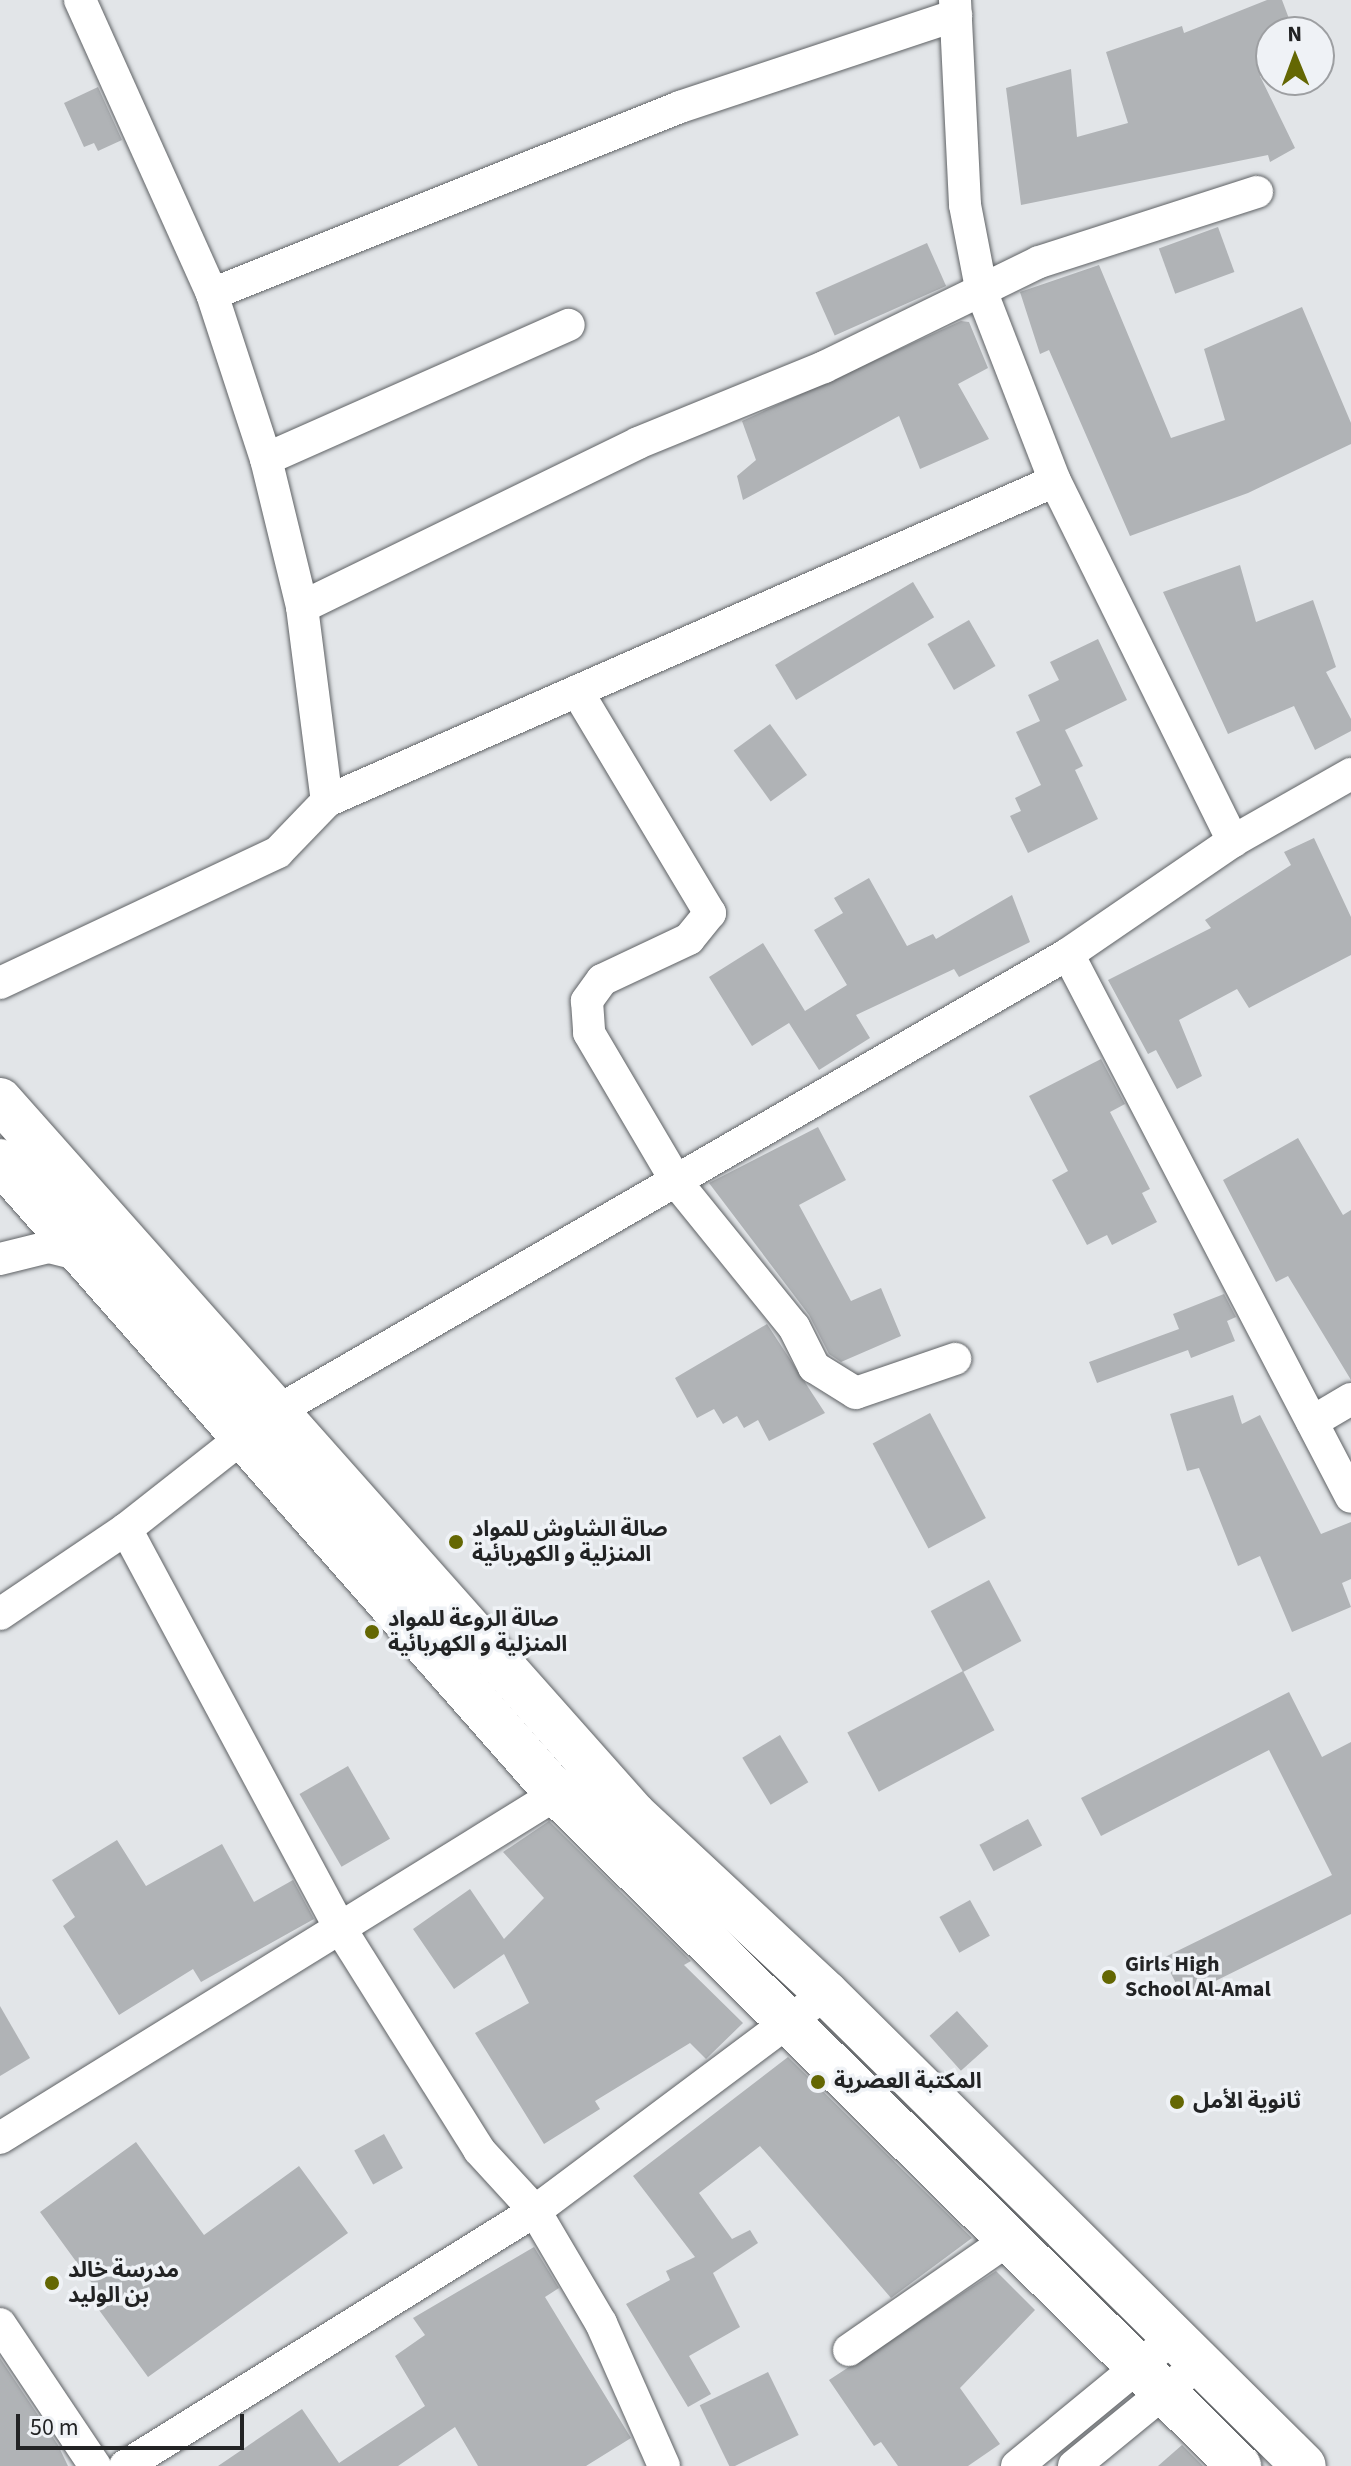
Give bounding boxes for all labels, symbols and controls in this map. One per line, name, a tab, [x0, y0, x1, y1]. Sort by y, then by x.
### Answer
north arrow	[1255, 16, 1335, 96]
text: N	[1287, 18, 1302, 50]
place label: صالة الشاوش للمواد المنزلية و الكهربائية	[472, 1516, 668, 1568]
marker: صالة الشاوش للمواد المنزلية و الكهربائية	[447, 1533, 465, 1551]
place label: صالة الروعة للمواد المنزلية و الكهربائية	[388, 1606, 567, 1658]
marker: صالة الروعة للمواد المنزلية و الكهربائية	[363, 1623, 381, 1641]
place label: Girls High School Al-Amal	[1125, 1951, 1271, 2002]
marker: Girls High School Al-Amal	[1100, 1968, 1118, 1986]
place label: المكتبة العصرية	[834, 2069, 982, 2095]
marker: المكتبة العصرية	[809, 2073, 827, 2091]
place label: ثانوية الأمل	[1193, 2089, 1301, 2115]
marker: ثانوية الأمل	[1168, 2093, 1186, 2111]
place label: مدرسة خالد بن الوليد	[68, 2257, 179, 2308]
marker: مدرسة خالد بن الوليد	[43, 2274, 61, 2292]
scale bar	[20, 2398, 248, 2448]
text: 50 m	[30, 2410, 79, 2445]

